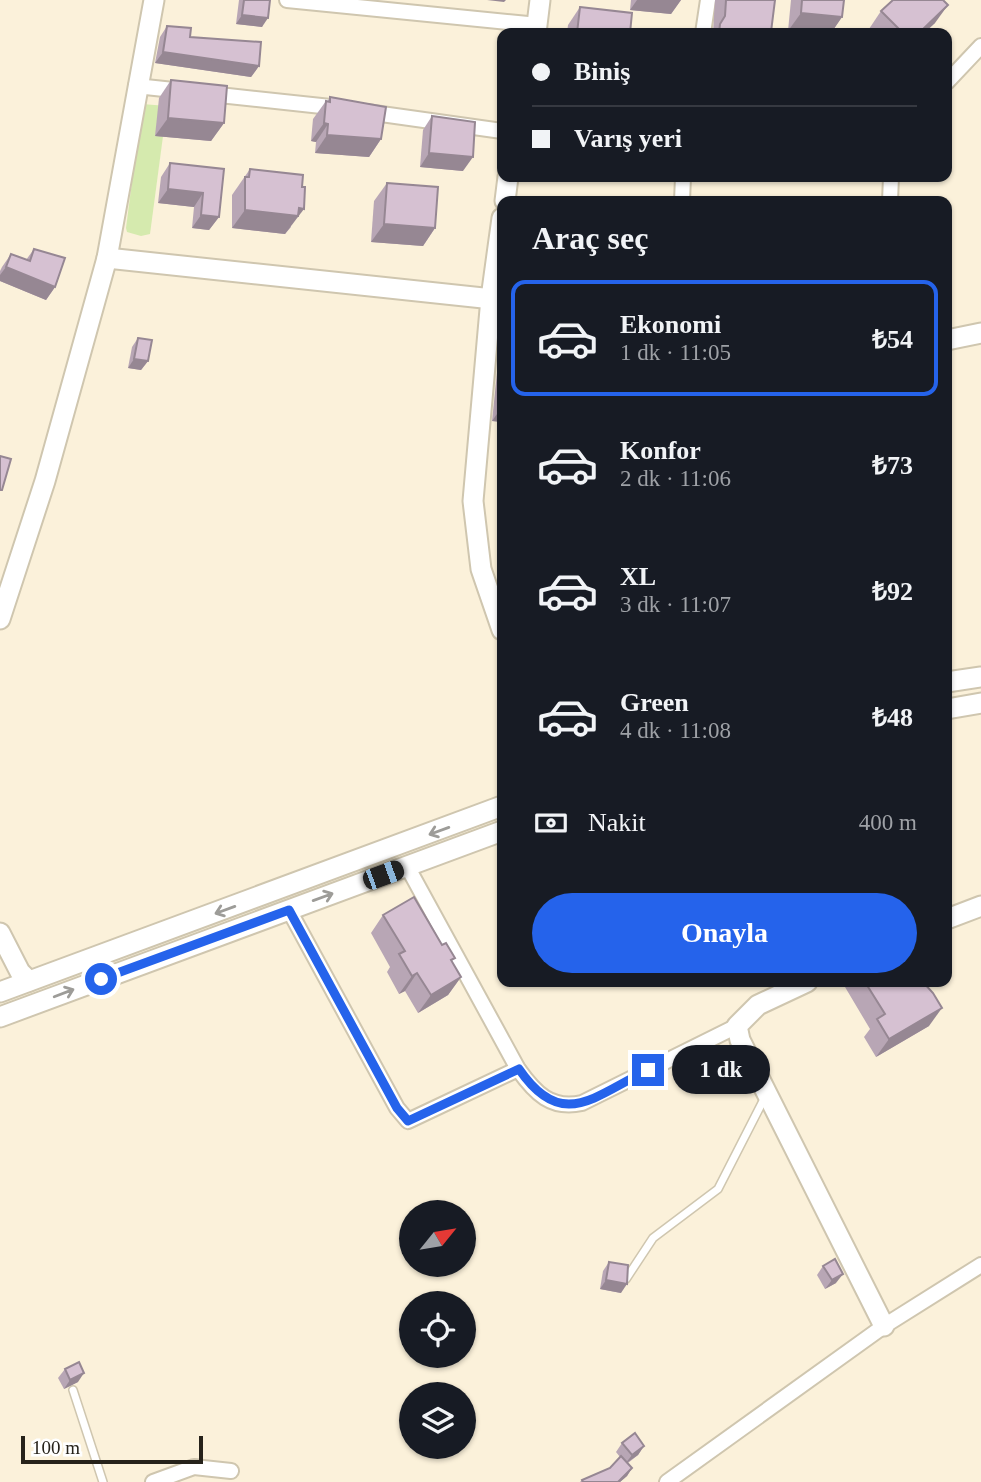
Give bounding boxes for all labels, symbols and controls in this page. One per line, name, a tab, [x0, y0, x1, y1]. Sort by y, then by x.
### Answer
text: Biniş	[574, 57, 630, 86]
text: Varış yeri	[574, 124, 682, 153]
text: Araç seç	[532, 220, 648, 256]
icon: car	[536, 307, 599, 370]
text: Ekonomi	[620, 310, 721, 339]
text: ₺54	[872, 325, 913, 354]
text: 1 dk · 11:05	[620, 340, 731, 365]
icon: car	[536, 433, 599, 496]
text: Konfor	[620, 436, 701, 465]
text: ₺73	[872, 451, 913, 480]
text: 2 dk · 11:06	[620, 466, 731, 491]
icon: car	[536, 559, 599, 622]
text: XL	[620, 562, 656, 591]
text: ₺92	[872, 577, 913, 606]
text: 3 dk · 11:07	[620, 592, 731, 617]
icon: car	[536, 685, 599, 748]
text: Green	[620, 688, 689, 717]
text: ₺48	[872, 703, 913, 732]
text: 4 dk · 11:08	[620, 718, 731, 743]
icon: cash	[532, 804, 570, 842]
text: Nakit	[588, 808, 646, 837]
text: 400 m	[859, 810, 917, 835]
one-way arrow	[428, 826, 450, 838]
car	[360, 858, 407, 892]
one-way arrow	[312, 890, 334, 902]
button: Onayla	[532, 893, 917, 973]
one-way arrow	[215, 905, 237, 917]
route start	[85, 963, 117, 995]
one-way arrow	[52, 985, 74, 998]
callout: 1 dk	[672, 1046, 770, 1094]
route end	[632, 1054, 664, 1086]
text: 1 dk	[700, 1057, 742, 1082]
north arrow	[399, 1200, 476, 1278]
map controls	[399, 1200, 476, 1459]
button: locate	[399, 1291, 476, 1368]
button: layers	[399, 1382, 476, 1459]
scale bar	[21, 1433, 203, 1465]
text: 100 m	[32, 1437, 80, 1458]

